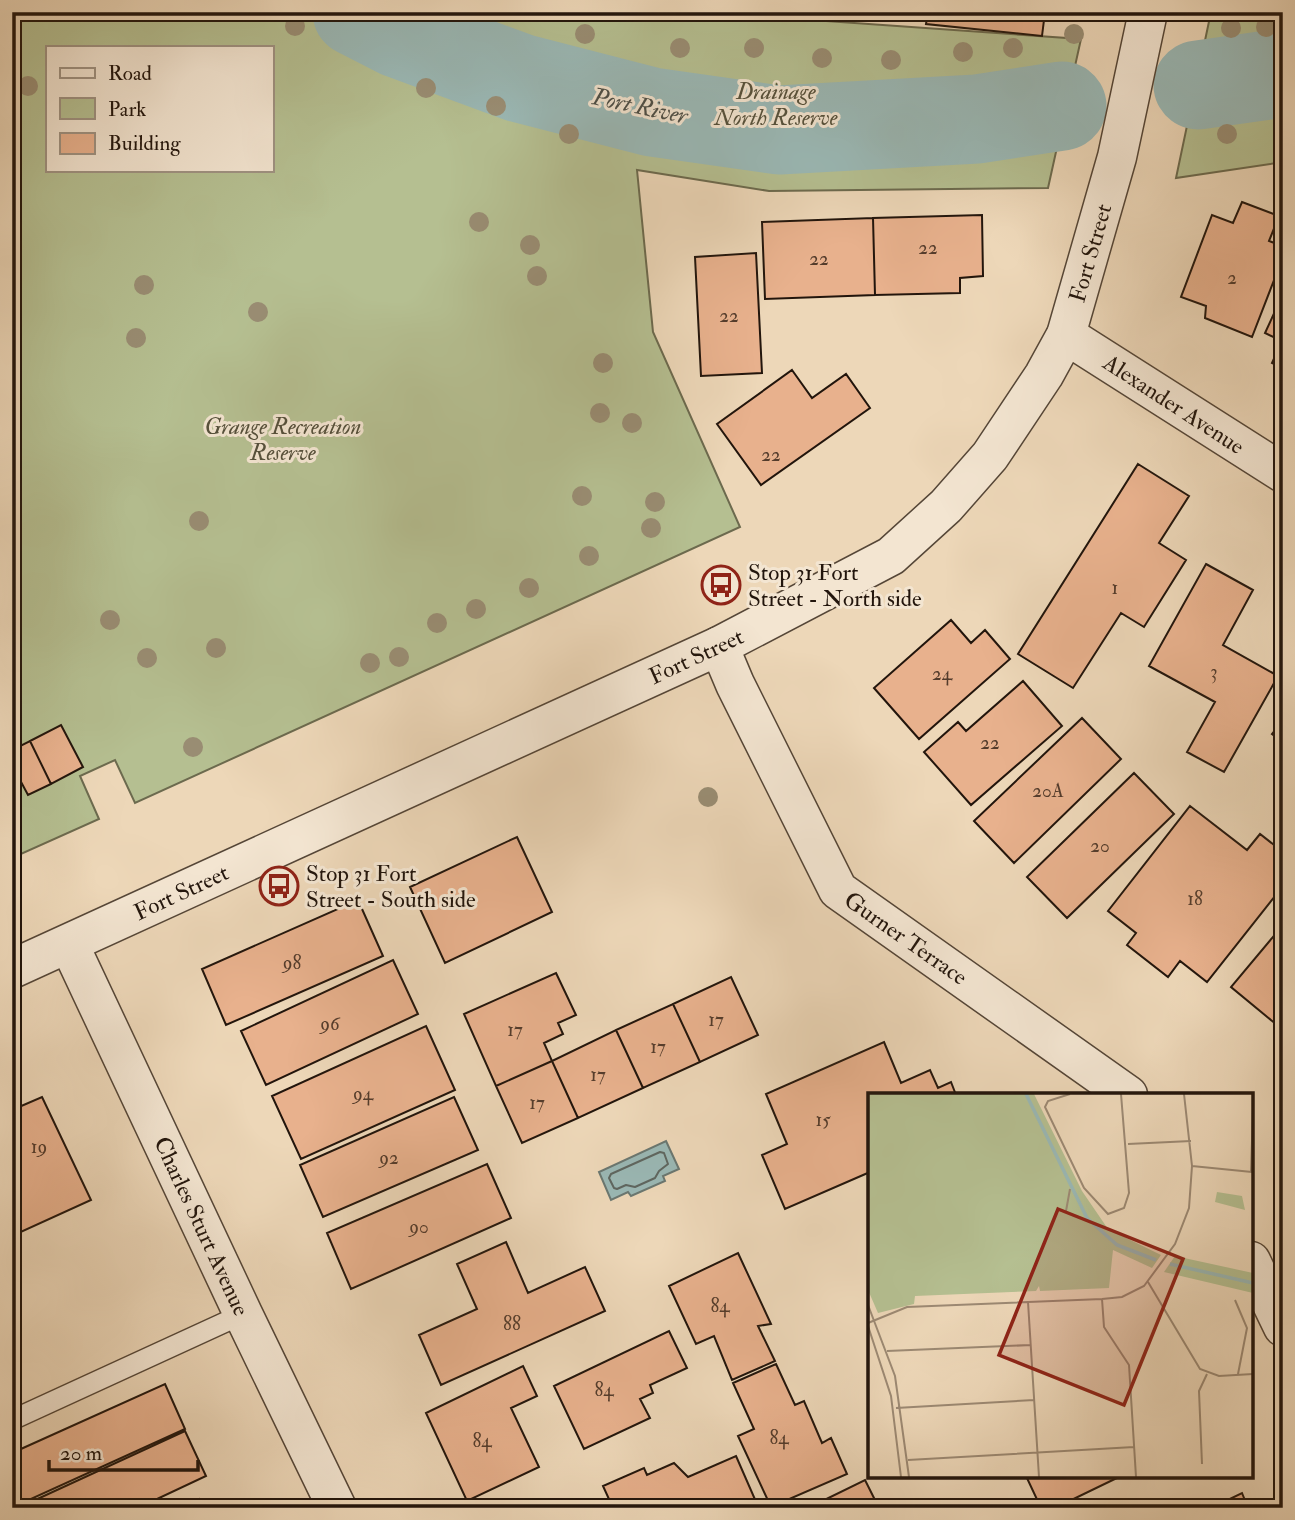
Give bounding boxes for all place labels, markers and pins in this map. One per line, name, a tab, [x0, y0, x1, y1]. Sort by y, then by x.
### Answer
place label: Stop 31 Fort Street - North side	[748, 558, 922, 613]
bus stop icon: Stop 31 Fort Street - North side	[700, 564, 742, 606]
place label: Stop 31 Fort Street - South side	[306, 859, 476, 914]
bus stop icon: Stop 31 Fort Street - South side	[258, 865, 300, 907]

